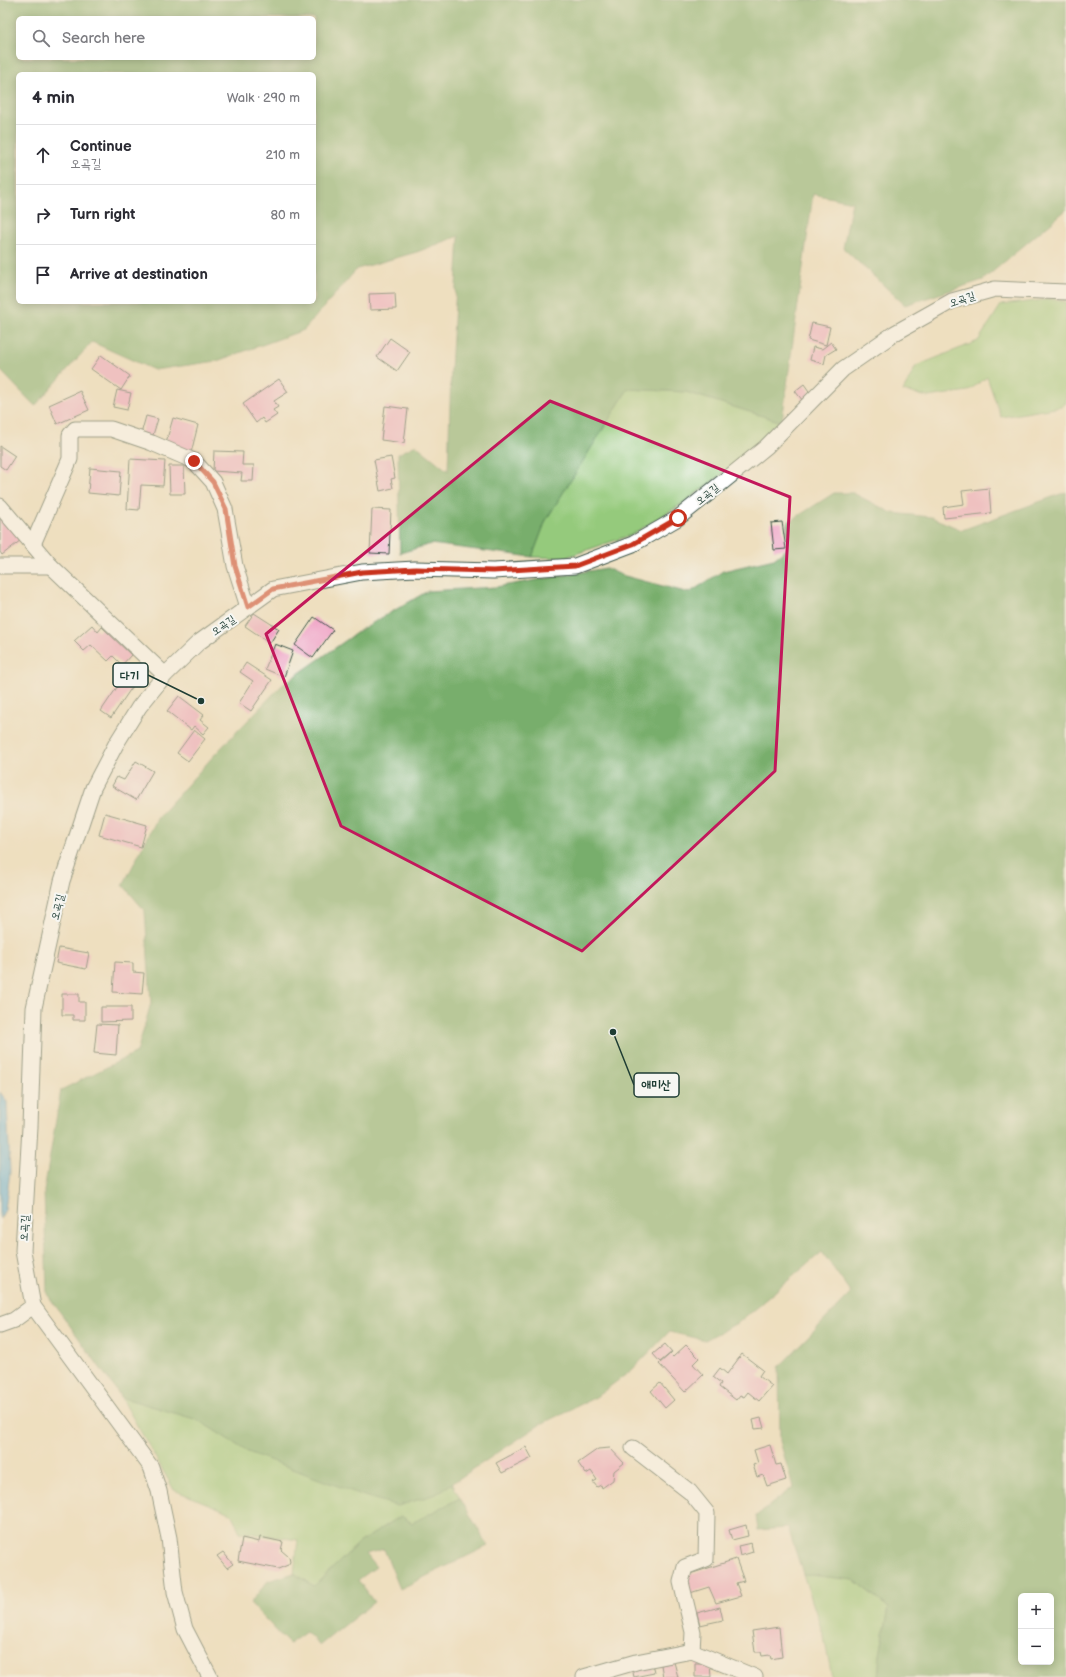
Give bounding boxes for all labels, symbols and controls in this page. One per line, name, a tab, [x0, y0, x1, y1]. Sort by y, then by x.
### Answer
search box	[16, 16, 316, 60]
icon: search	[30, 27, 52, 49]
text: Search here	[62, 29, 145, 48]
text: 4 min	[32, 88, 75, 108]
text: Walk · 290 m	[227, 90, 300, 106]
text: Continue	[70, 137, 132, 156]
icon: ahead	[32, 144, 54, 166]
text: 210 m	[266, 147, 300, 163]
text: 오곡길	[70, 156, 101, 172]
icon: right	[32, 204, 54, 226]
text: Turn right	[70, 205, 135, 224]
text: 80 m	[271, 207, 300, 223]
icon: arrive	[32, 264, 54, 286]
text: Arrive at destination	[70, 265, 208, 284]
street label: 오곡길	[947, 289, 977, 310]
route end	[185, 452, 203, 470]
street label: 오곡길	[693, 481, 722, 508]
route start	[669, 509, 687, 527]
street label: 오곡길	[209, 612, 238, 638]
callout: 다기	[113, 663, 148, 687]
text: 다기	[119, 669, 140, 684]
street label: 오곡길	[48, 893, 67, 922]
callout: 애미산	[634, 1073, 679, 1097]
text: 애미산	[641, 1078, 671, 1093]
street label: 오곡길	[17, 1214, 32, 1242]
map controls	[1018, 1593, 1054, 1665]
button: +	[1018, 1593, 1054, 1629]
button: −	[1018, 1629, 1054, 1665]

